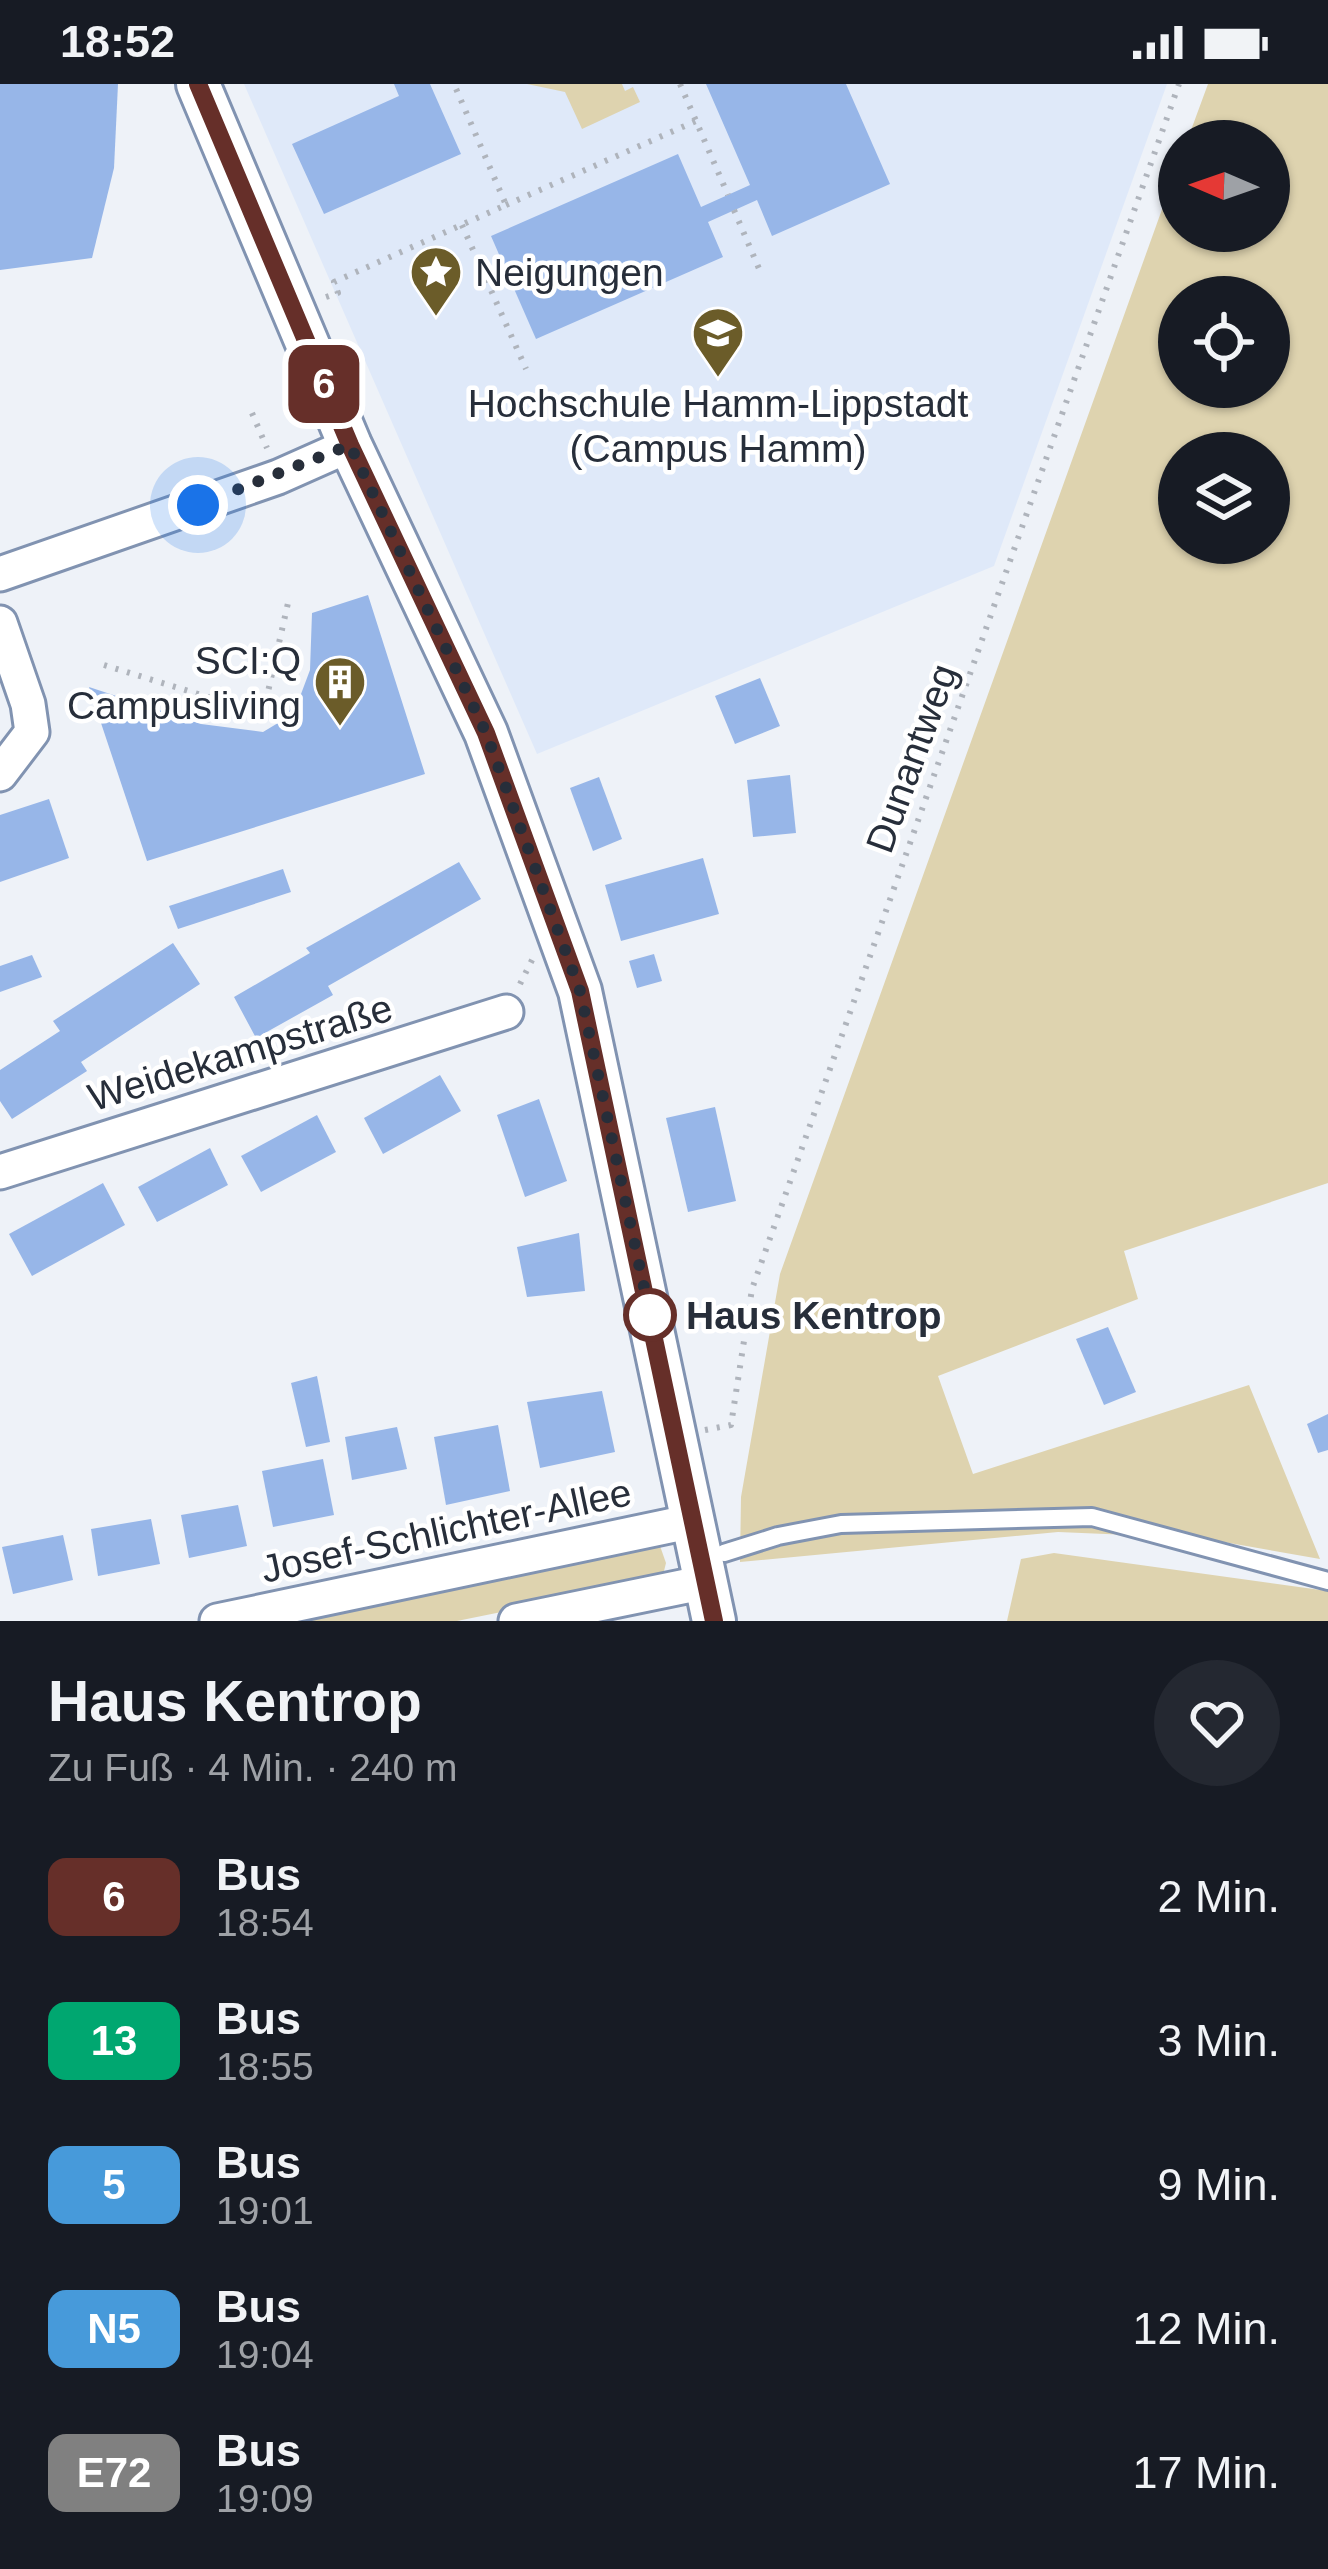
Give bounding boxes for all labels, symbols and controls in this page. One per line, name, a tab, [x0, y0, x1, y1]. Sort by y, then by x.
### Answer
text: 18:52	[60, 16, 175, 67]
north arrow	[1158, 120, 1290, 252]
map controls	[1158, 120, 1290, 564]
place icon: Neigungen	[408, 244, 464, 318]
place label: Neigungen	[475, 251, 664, 294]
button: locate	[1158, 276, 1290, 408]
school or university icon: Hochschule Hamm-Lippstadt (Campus Hamm)	[690, 305, 746, 379]
line badge: 6	[285, 345, 363, 423]
text: 6	[312, 360, 336, 407]
place label: Hochschule Hamm-Lippstadt (Campus Hamm)	[468, 382, 969, 470]
button: layers	[1158, 432, 1290, 564]
your location	[168, 475, 228, 535]
place label: SCI:Q Campusliving	[67, 639, 301, 727]
building icon: SCI:Q Campusliving	[312, 654, 368, 728]
street label: Dunantweg	[858, 658, 965, 858]
street label: Weidekampstraße	[83, 986, 397, 1119]
marker: Haus Kentrop	[625, 1290, 675, 1340]
place label: Haus Kentrop	[686, 1294, 942, 1337]
street label: Josef-Schlichter-Allee	[257, 1470, 635, 1591]
button: heart	[1154, 1660, 1280, 1786]
text: Haus Kentrop	[48, 1669, 422, 1733]
text: Zu Fuß · 4 Min. · 240 m	[48, 1746, 458, 1789]
text: Bus	[216, 1849, 301, 1900]
text: 2 Min.	[1157, 1871, 1280, 1922]
text: 6	[102, 1873, 126, 1920]
text: 18:54	[216, 1901, 314, 1944]
text: Bus	[216, 1993, 301, 2044]
text: 3 Min.	[1157, 2015, 1280, 2066]
text: 13	[91, 2017, 137, 2064]
text: 18:55	[216, 2045, 314, 2088]
text: Bus	[216, 2137, 301, 2188]
text: 9 Min.	[1157, 2159, 1280, 2210]
text: 5	[102, 2161, 126, 2208]
text: 19:01	[216, 2189, 314, 2232]
text: Bus	[216, 2281, 301, 2332]
text: 12 Min.	[1132, 2303, 1280, 2354]
text: N5	[87, 2305, 141, 2352]
text: 19:04	[216, 2333, 314, 2376]
text: Bus	[216, 2425, 301, 2476]
text: 17 Min.	[1132, 2447, 1280, 2498]
text: E72	[77, 2449, 151, 2496]
text: 19:09	[216, 2477, 314, 2520]

